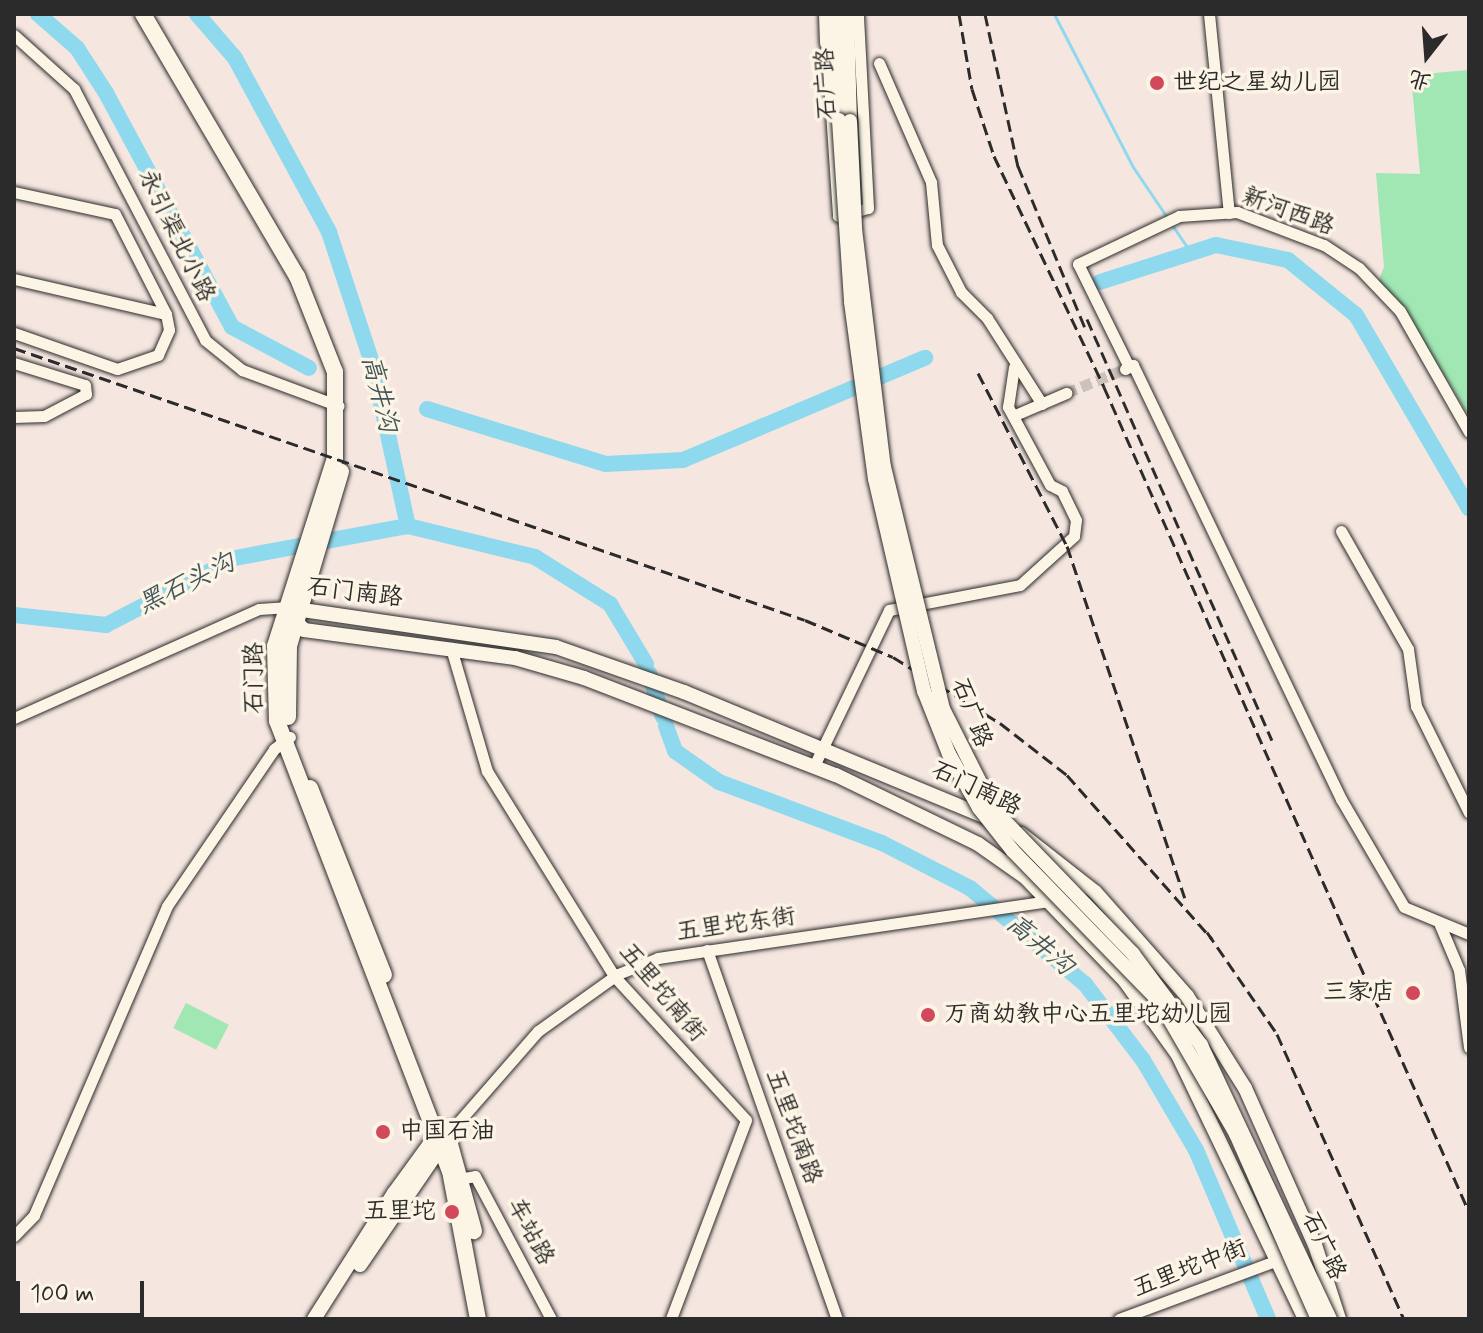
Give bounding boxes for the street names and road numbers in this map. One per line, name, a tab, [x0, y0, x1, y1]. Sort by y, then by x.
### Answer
street label: 石广路	[811, 48, 843, 120]
street label: 永引渠北小路	[131, 165, 221, 307]
street label: 新河西路	[1238, 182, 1338, 242]
street label: 石门南路	[306, 573, 404, 613]
street label: 石门路	[241, 642, 269, 714]
street label: 石广路	[945, 674, 997, 752]
street label: 石门南路	[926, 756, 1026, 822]
street label: 五里坨东街	[675, 902, 797, 948]
street label: 五里坨南街	[612, 938, 712, 1048]
street label: 五里坨南路	[759, 1066, 827, 1188]
street label: 车站路	[500, 1193, 560, 1271]
street label: 石广路	[1295, 1207, 1351, 1285]
street label: 五里坨中街	[1129, 1234, 1251, 1304]

